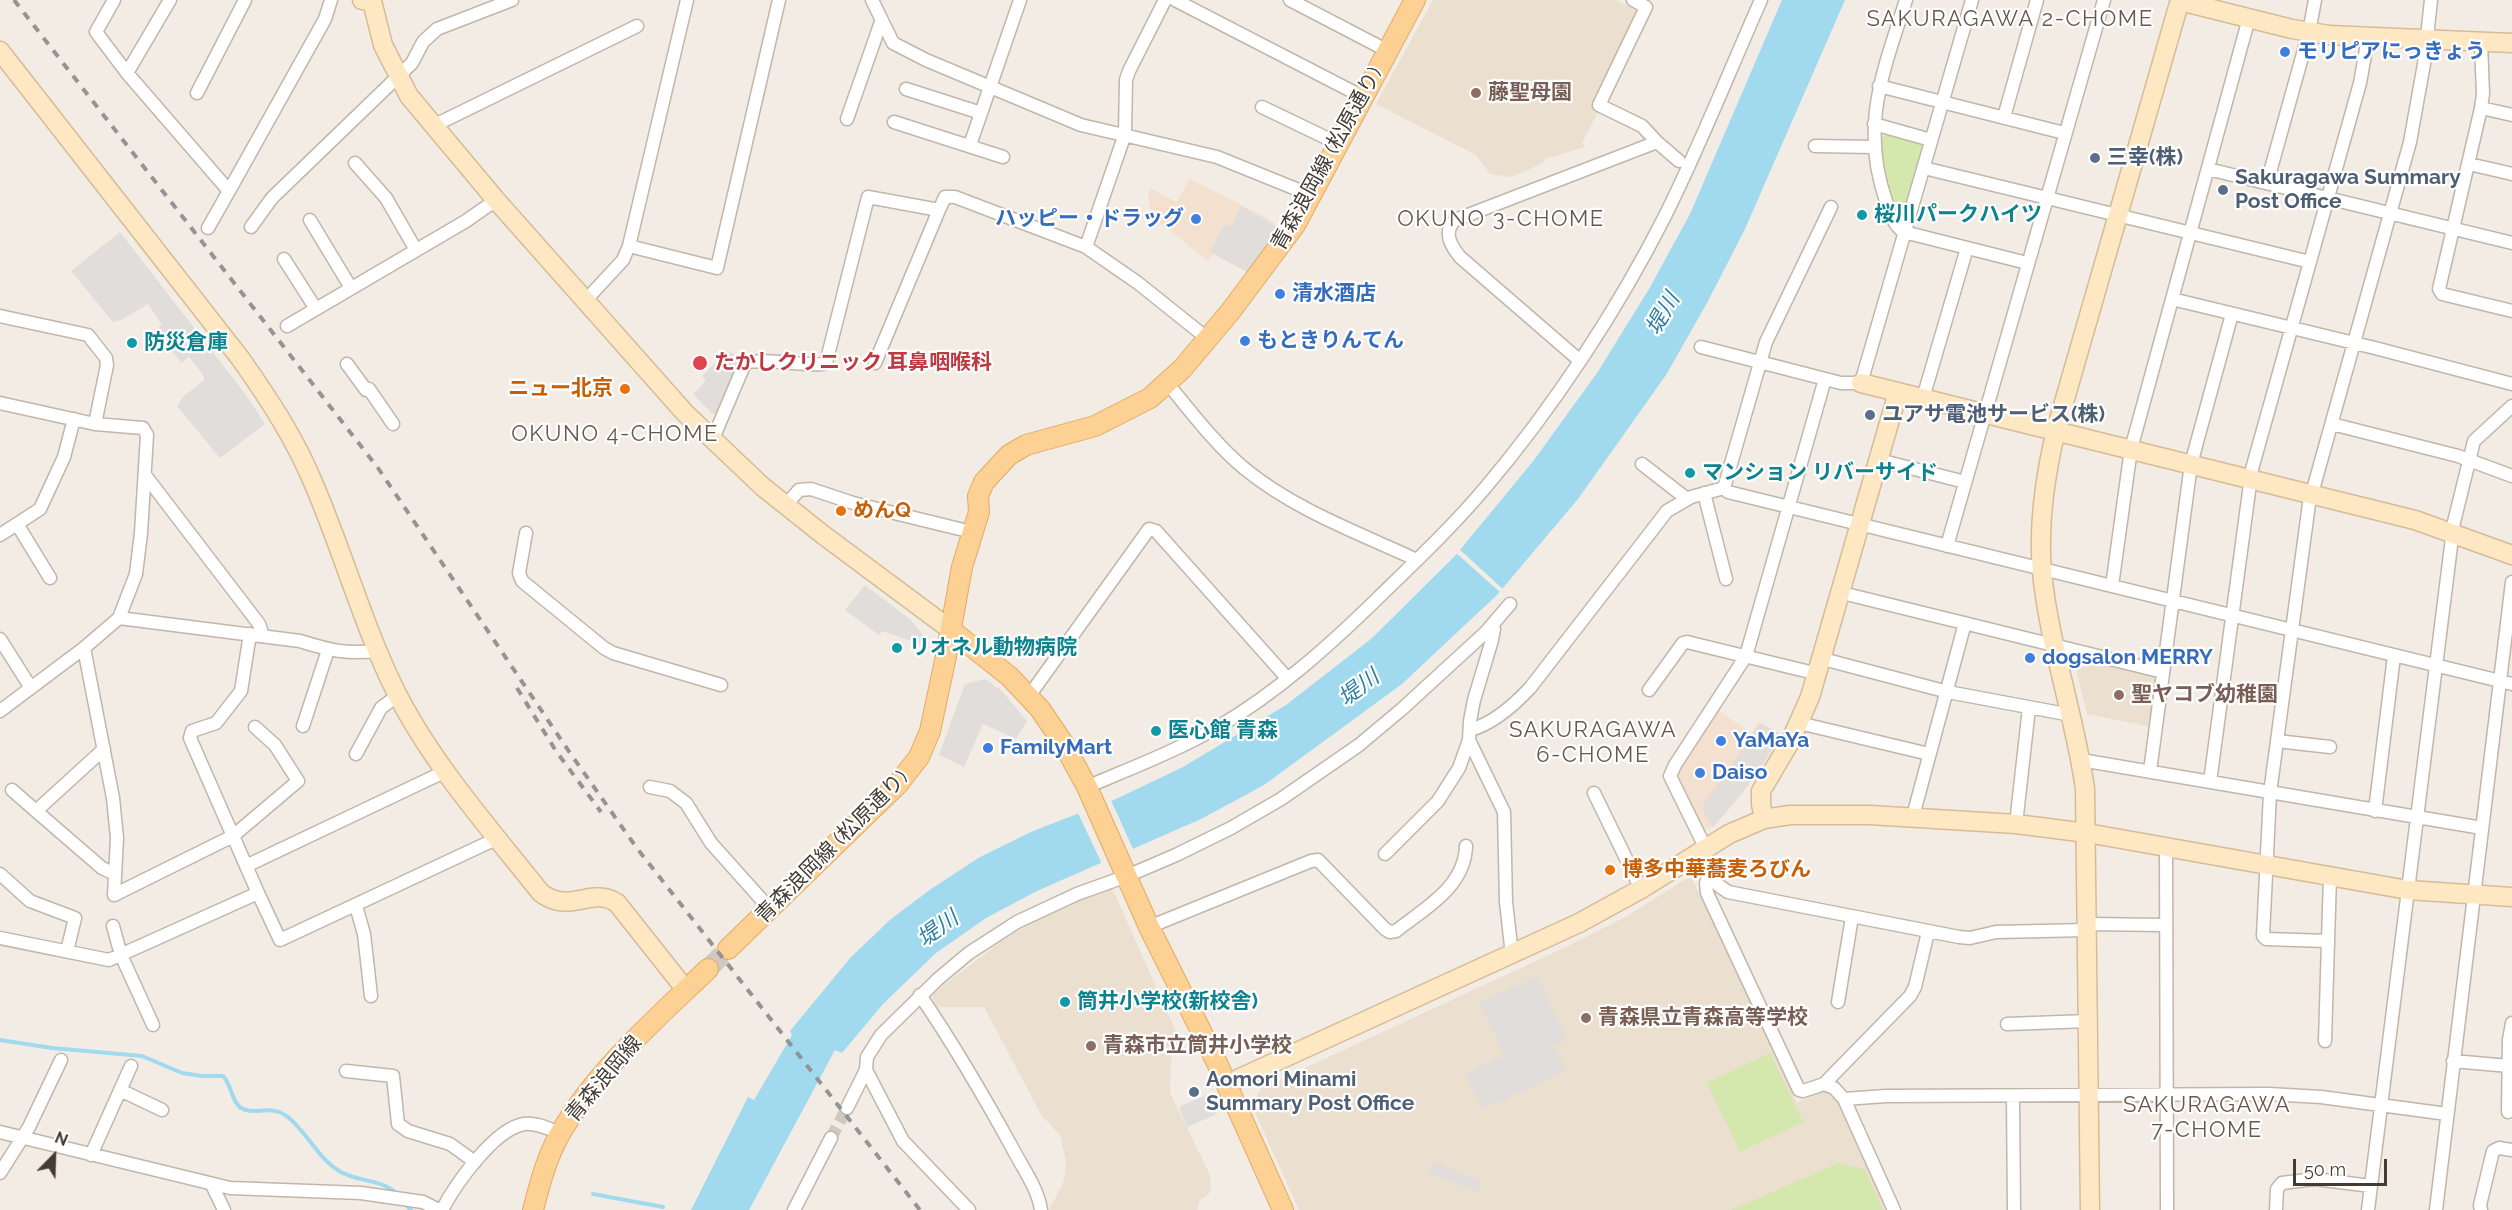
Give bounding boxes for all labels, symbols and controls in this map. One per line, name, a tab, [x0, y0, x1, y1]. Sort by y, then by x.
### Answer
district label: SAKURAGAWA 2-CHOME	[1866, 6, 2154, 32]
place label: モリピアにっきょう	[2297, 39, 2486, 65]
marker: モリピアにっきょう	[2278, 45, 2292, 59]
street label: 青森浪岡線 (松原通り)	[1266, 63, 1388, 255]
place label: 藤聖母園	[1488, 80, 1572, 106]
marker: 藤聖母園	[1469, 86, 1483, 100]
place label: 三幸(株)	[2107, 145, 2183, 171]
marker: 三幸(株)	[2088, 151, 2102, 165]
place label: Sakuragawa Summary Post Office	[2235, 165, 2461, 215]
marker: Sakuragawa Summary Post Office	[2216, 183, 2230, 197]
place label: 桜川パークハイツ	[1874, 202, 2042, 228]
place label: ハッピー・ドラッグ	[995, 206, 1184, 232]
district label: OKUNO 3-CHOME	[1397, 206, 1605, 232]
marker: 桜川パークハイツ	[1855, 208, 1869, 222]
marker: ハッピー・ドラッグ	[1189, 212, 1203, 226]
place label: 清水酒店	[1292, 281, 1376, 307]
marker: 清水酒店	[1273, 287, 1287, 301]
water label: 堤川	[1641, 288, 1685, 340]
place label: もときりんてん	[1257, 328, 1404, 354]
place label: 防災倉庫	[144, 330, 228, 356]
marker: もときりんてん	[1238, 334, 1252, 348]
marker: 防災倉庫	[125, 336, 139, 350]
place label: たかしクリニック 耳鼻咽喉科	[714, 350, 992, 376]
marker: たかしクリニック 耳鼻咽喉科	[691, 354, 709, 372]
place label: ニュー北京	[508, 376, 613, 402]
marker: ニュー北京	[618, 382, 632, 396]
place label: ユアサ電池サービス(株)	[1882, 402, 2105, 428]
marker: ユアサ電池サービス(株)	[1863, 408, 1877, 422]
district label: OKUNO 4-CHOME	[511, 421, 719, 447]
place label: マンション リバーサイド	[1702, 460, 1938, 486]
marker: マンション リバーサイド	[1683, 466, 1697, 480]
place label: めんQ	[853, 498, 911, 524]
marker: めんQ	[834, 504, 848, 518]
place label: リオネル動物病院	[909, 635, 1077, 661]
marker: リオネル動物病院	[890, 641, 904, 655]
place label: dogsalon MERRY	[2042, 645, 2213, 671]
marker: dogsalon MERRY	[2023, 651, 2037, 665]
water label: 堤川	[1333, 664, 1385, 712]
place label: 聖ヤコブ幼稚園	[2131, 682, 2278, 708]
marker: 聖ヤコブ幼稚園	[2112, 688, 2126, 702]
district label: SAKURAGAWA 6-CHOME	[1509, 717, 1677, 768]
place label: 医心館 青森	[1168, 718, 1278, 744]
marker: 医心館 青森	[1149, 724, 1163, 738]
place label: YaMaYa	[1733, 728, 1809, 754]
marker: YaMaYa	[1714, 734, 1728, 748]
place label: FamilyMart	[1000, 735, 1112, 761]
marker: FamilyMart	[981, 741, 995, 755]
place label: Daiso	[1712, 760, 1767, 786]
street label: 青森浪岡線 (松原通り)	[750, 765, 914, 929]
marker: Daiso	[1693, 766, 1707, 780]
place label: 博多中華蕎麦ろびん	[1622, 857, 1811, 883]
marker: 博多中華蕎麦ろびん	[1603, 863, 1617, 877]
water label: 堤川	[912, 905, 964, 953]
place label: 筒井小学校(新校舎)	[1077, 989, 1258, 1015]
marker: 筒井小学校(新校舎)	[1058, 995, 1072, 1009]
place label: 青森県立青森高等学校	[1598, 1005, 1808, 1031]
marker: 青森県立青森高等学校	[1579, 1011, 1593, 1025]
street label: 青森浪岡線	[561, 1031, 647, 1127]
place label: 青森市立筒井小学校	[1103, 1033, 1292, 1059]
marker: 青森市立筒井小学校	[1084, 1039, 1098, 1053]
place label: Aomori Minami Summary Post Office	[1206, 1067, 1414, 1117]
marker: Aomori Minami Summary Post Office	[1187, 1085, 1201, 1099]
district label: SAKURAGAWA 7-CHOME	[2123, 1092, 2291, 1144]
north arrow	[24, 1126, 84, 1186]
text: N	[52, 1128, 71, 1150]
scale bar	[2296, 1147, 2390, 1185]
text: 50 m	[2304, 1159, 2346, 1180]

